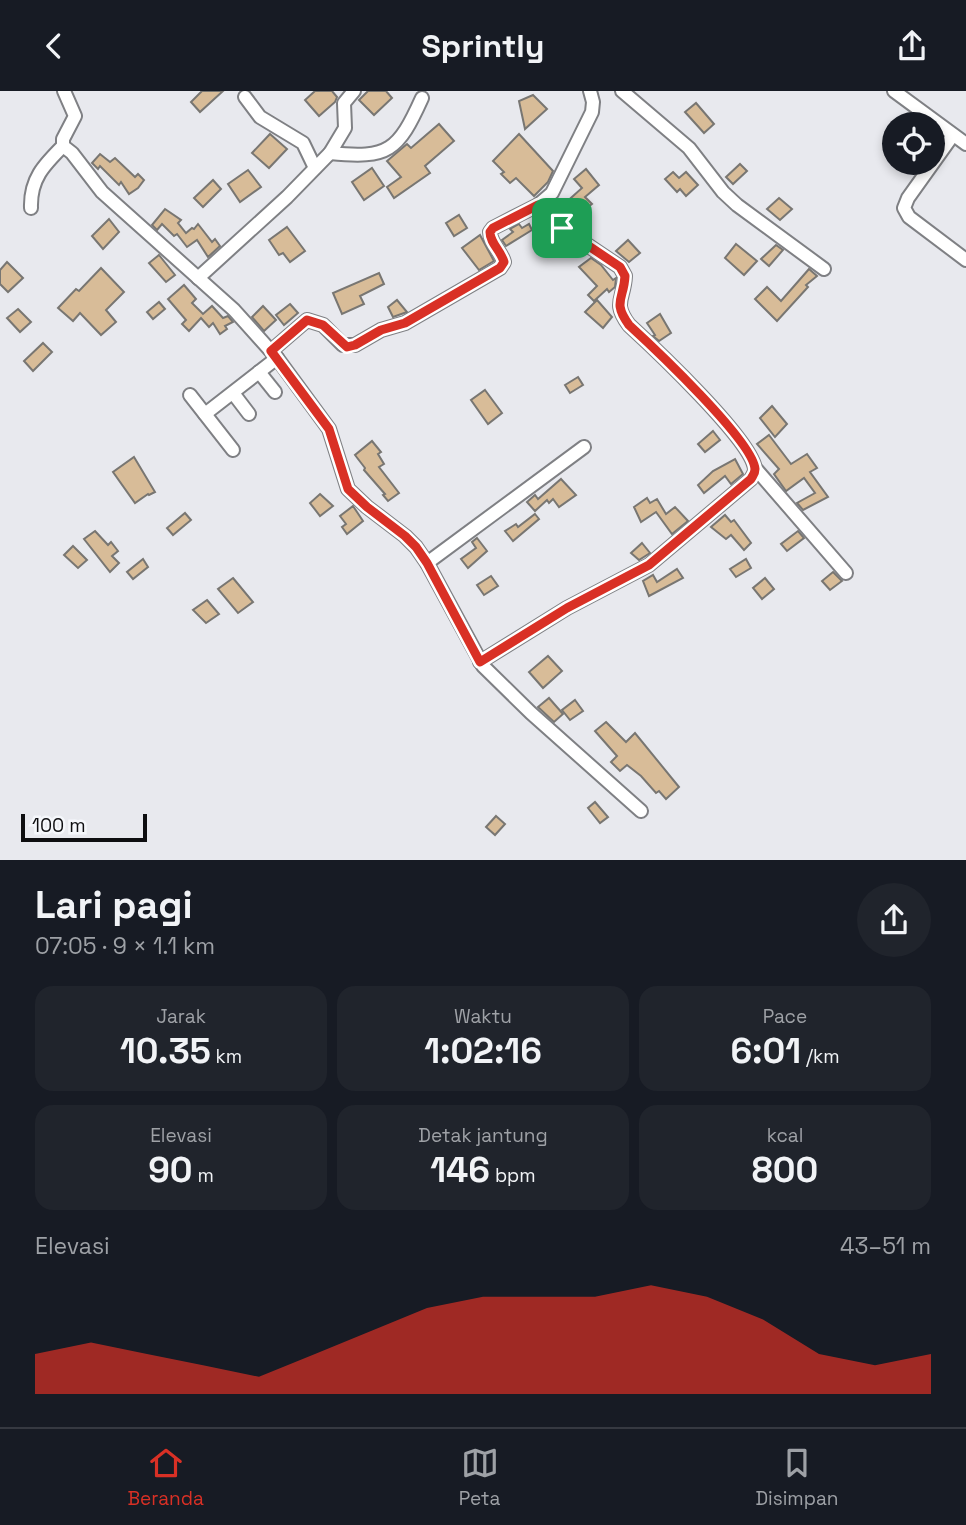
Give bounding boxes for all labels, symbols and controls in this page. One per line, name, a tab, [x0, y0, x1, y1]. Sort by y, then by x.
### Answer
text: Sprintly	[421, 26, 545, 66]
icon: back	[35, 27, 73, 65]
icon: share	[893, 27, 931, 65]
map controls	[882, 112, 945, 175]
button: locate	[882, 112, 945, 175]
pin	[532, 198, 592, 258]
icon: arrive	[543, 209, 581, 247]
scale bar	[21, 811, 147, 843]
text: 100 m	[32, 813, 86, 838]
text: Lari pagi	[35, 881, 193, 929]
button: share	[857, 883, 931, 957]
text: 07:05 · 9 × 1.1 km	[35, 931, 215, 961]
text: Jarak	[156, 1004, 206, 1029]
text: Waktu	[454, 1004, 512, 1029]
text: Pace	[763, 1004, 807, 1029]
text: 10.35	[120, 1029, 211, 1073]
text: 1:02:16	[424, 1029, 542, 1073]
text: 6:01	[730, 1029, 801, 1073]
text: km	[211, 1044, 242, 1069]
text: /km	[801, 1044, 840, 1069]
text: Elevasi	[150, 1123, 212, 1148]
text: Detak jantung	[418, 1123, 548, 1148]
text: kcal	[767, 1123, 803, 1148]
text: 90	[148, 1148, 193, 1192]
text: 146	[430, 1148, 490, 1192]
text: 800	[752, 1148, 818, 1192]
text: m	[193, 1163, 214, 1188]
text: bpm	[490, 1163, 536, 1188]
text: Elevasi	[35, 1231, 110, 1261]
text: 43–51 m	[840, 1231, 931, 1261]
tab: Beranda	[127, 1444, 204, 1511]
tab: Peta	[459, 1444, 500, 1511]
tab: Disimpan	[755, 1444, 839, 1511]

